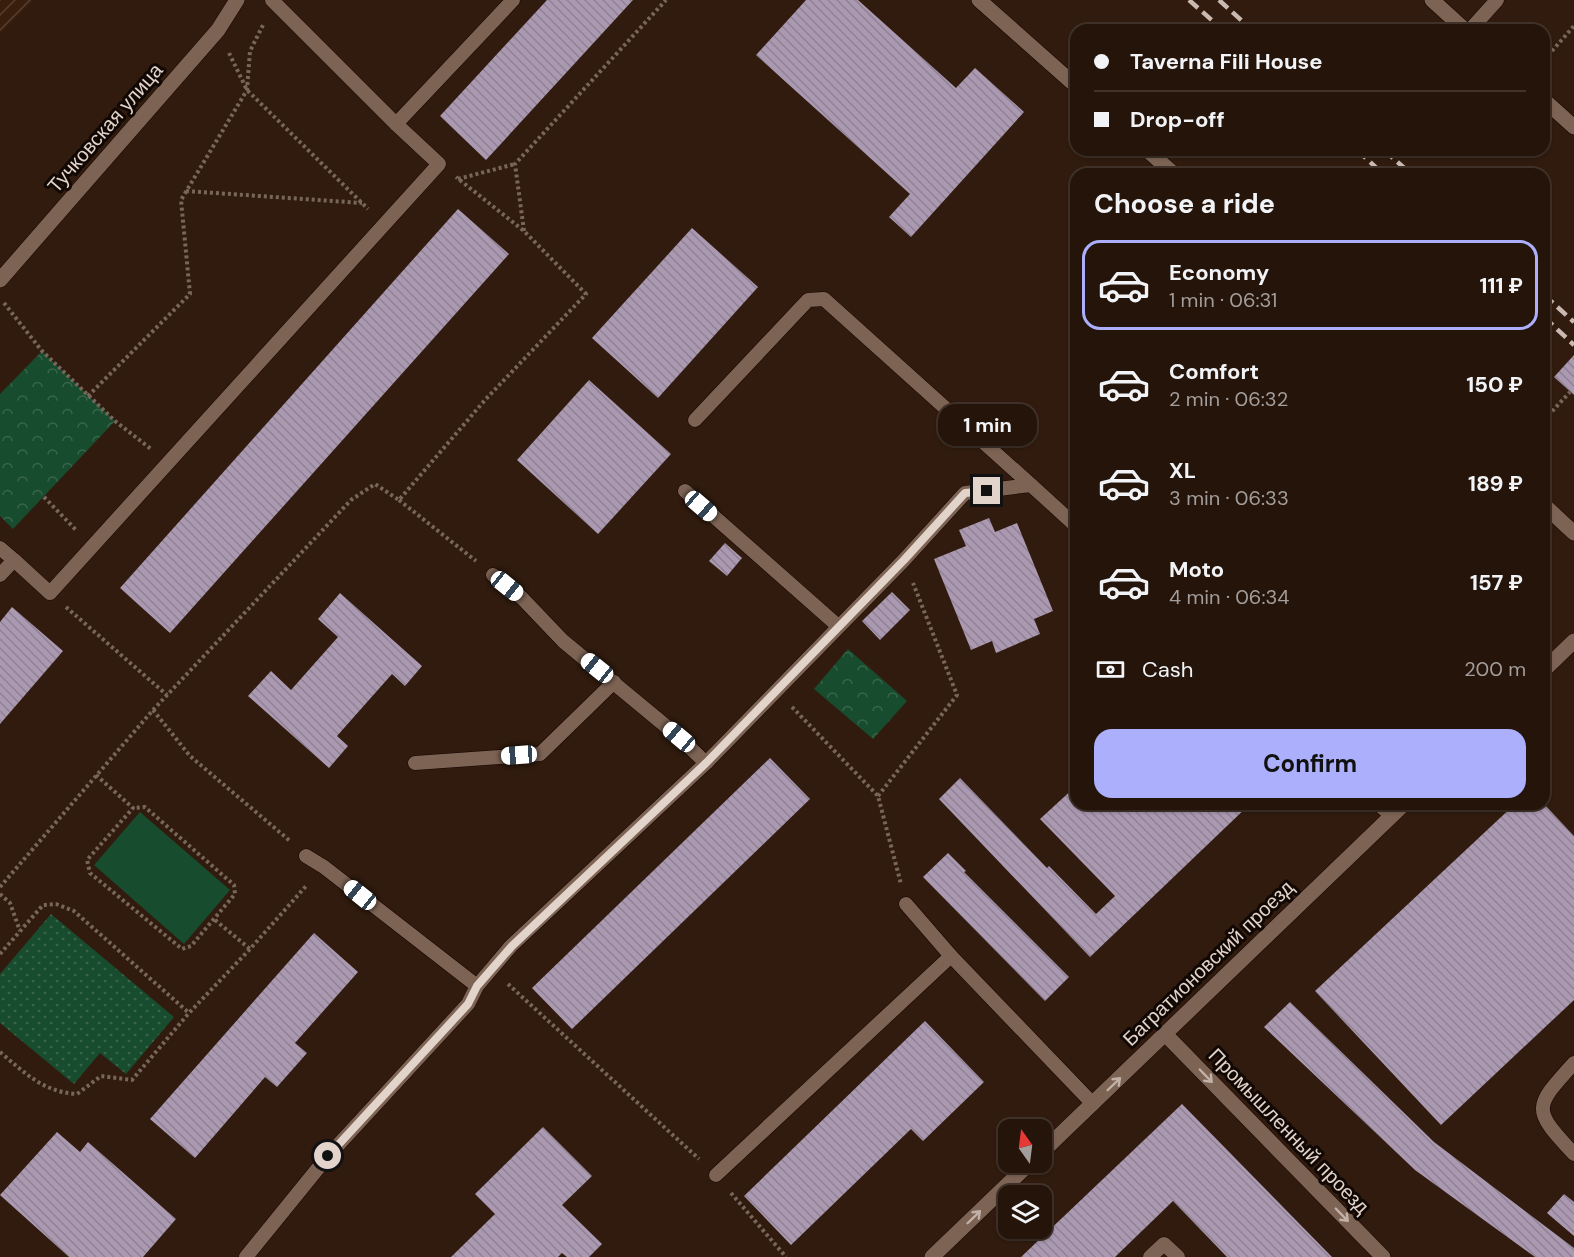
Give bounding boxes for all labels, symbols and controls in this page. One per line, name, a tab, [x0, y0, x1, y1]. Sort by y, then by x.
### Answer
text: Taverna Fili House	[1130, 47, 1323, 76]
street label: Тучковская улица	[42, 57, 169, 198]
text: Drop-off	[1130, 105, 1225, 134]
text: Choose a ride	[1094, 186, 1275, 221]
icon: car	[1097, 258, 1151, 312]
text: Economy	[1169, 258, 1269, 287]
text: 111 ₽	[1479, 271, 1523, 300]
text: 1 min · 06:31	[1169, 287, 1277, 313]
icon: car	[1097, 357, 1151, 411]
text: Comfort	[1169, 357, 1259, 386]
text: 150 ₽	[1466, 370, 1523, 399]
text: 2 min · 06:32	[1169, 386, 1288, 412]
callout: 1 min	[938, 404, 1036, 446]
text: 1 min	[963, 412, 1012, 438]
icon: car	[1097, 456, 1151, 510]
text: XL	[1169, 456, 1196, 485]
text: 189 ₽	[1468, 469, 1523, 498]
route end	[973, 477, 1000, 504]
text: 3 min · 06:33	[1169, 485, 1289, 511]
car	[682, 487, 720, 525]
icon: car	[1097, 555, 1151, 609]
text: Moto	[1169, 555, 1224, 584]
car	[487, 568, 527, 604]
text: 157 ₽	[1470, 568, 1523, 597]
text: 4 min · 06:34	[1169, 584, 1289, 610]
car	[577, 650, 617, 686]
icon: cash	[1094, 653, 1127, 686]
text: Cash	[1142, 655, 1193, 684]
text: 200 m	[1464, 656, 1526, 682]
car	[659, 719, 699, 755]
button: Confirm	[1094, 729, 1526, 798]
car	[500, 745, 538, 765]
street label: Багратионовский проезд	[1117, 874, 1299, 1052]
car	[340, 877, 380, 913]
street label: Промышленный проезд	[1203, 1043, 1375, 1220]
one-way arrow	[1199, 1068, 1213, 1083]
one-way arrow	[1106, 1076, 1121, 1091]
north arrow	[998, 1119, 1052, 1173]
map controls	[998, 1119, 1052, 1239]
route start	[314, 1142, 341, 1169]
button: layers	[998, 1185, 1052, 1239]
one-way arrow	[1335, 1208, 1349, 1223]
one-way arrow	[967, 1209, 982, 1224]

